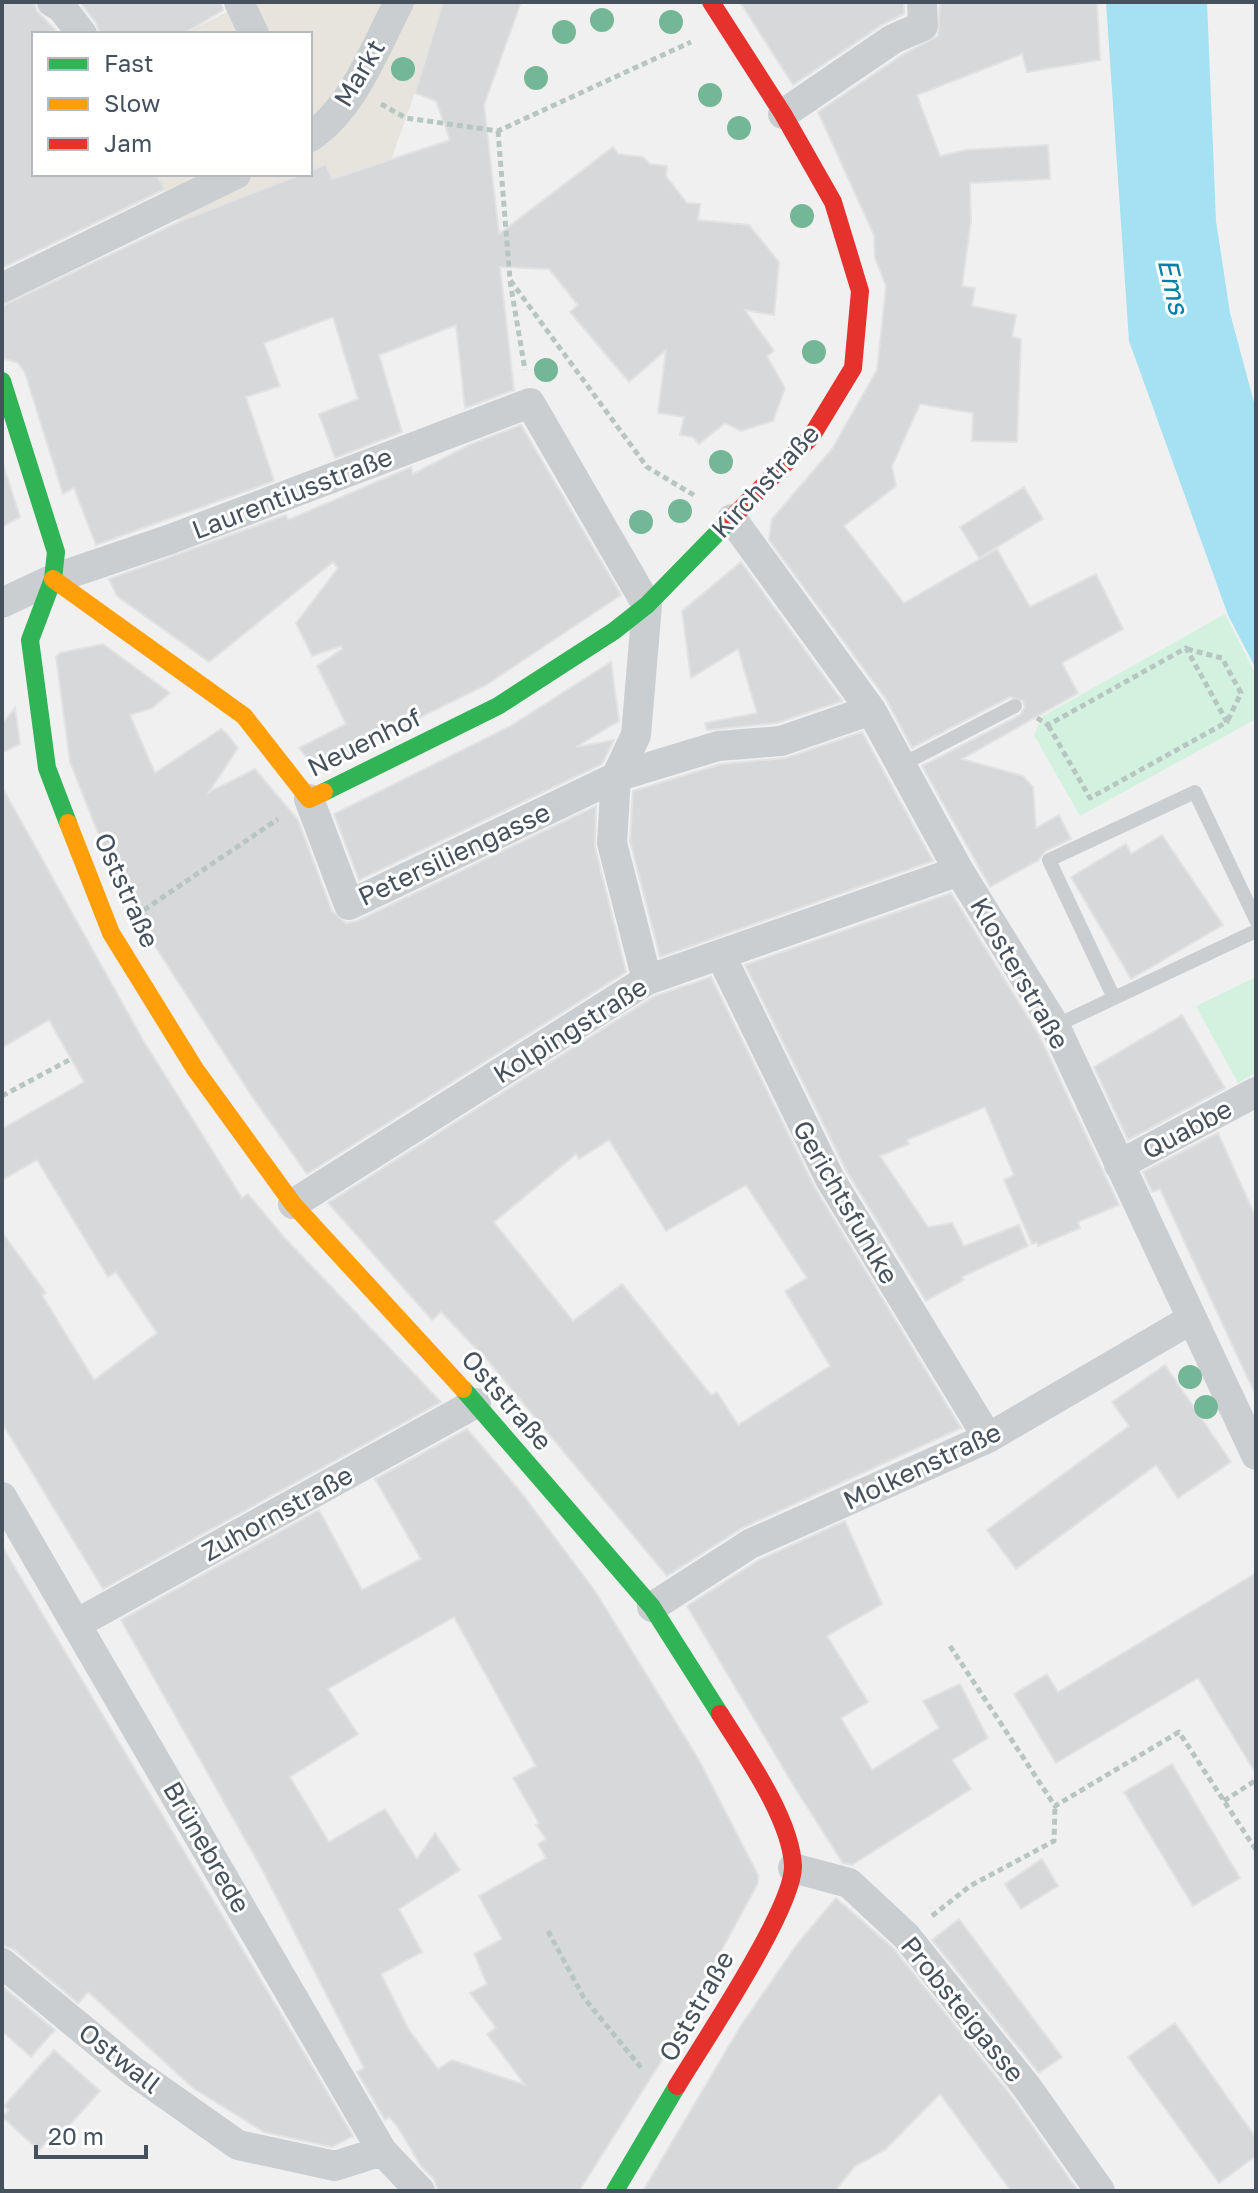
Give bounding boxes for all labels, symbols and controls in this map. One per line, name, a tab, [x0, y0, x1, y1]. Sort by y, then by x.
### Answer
legend	[32, 32, 312, 176]
street label: Markt	[327, 34, 391, 112]
text: Fast	[104, 48, 154, 77]
text: Slow	[104, 88, 160, 117]
text: Jam	[104, 128, 152, 157]
water label: Ems	[1152, 255, 1197, 318]
street label: Kirchstraße	[705, 418, 825, 544]
street label: Laurentiusstraße	[187, 441, 397, 545]
street label: Neuenhof	[302, 701, 426, 783]
street label: Petersiliengasse	[353, 796, 555, 912]
street label: Oststraße	[88, 828, 166, 952]
street label: Klosterstraße	[964, 892, 1076, 1054]
street label: Kolpingstraße	[487, 970, 653, 1090]
street label: Quabbe	[1137, 1093, 1237, 1165]
street label: Gerichtsfuhlke	[787, 1115, 905, 1289]
street label: Oststraße	[455, 1344, 559, 1456]
street label: Molkenstraße	[838, 1416, 1006, 1516]
street label: Zuhornstraße	[196, 1459, 358, 1567]
street label: Brünebrede	[157, 1776, 257, 1918]
street label: Probsteigasse	[895, 1930, 1031, 2088]
street label: Oststraße	[652, 1945, 740, 2067]
street label: Ostwall	[73, 2016, 167, 2100]
scale bar	[36, 2109, 146, 2159]
text: 20 m	[48, 2121, 104, 2150]

